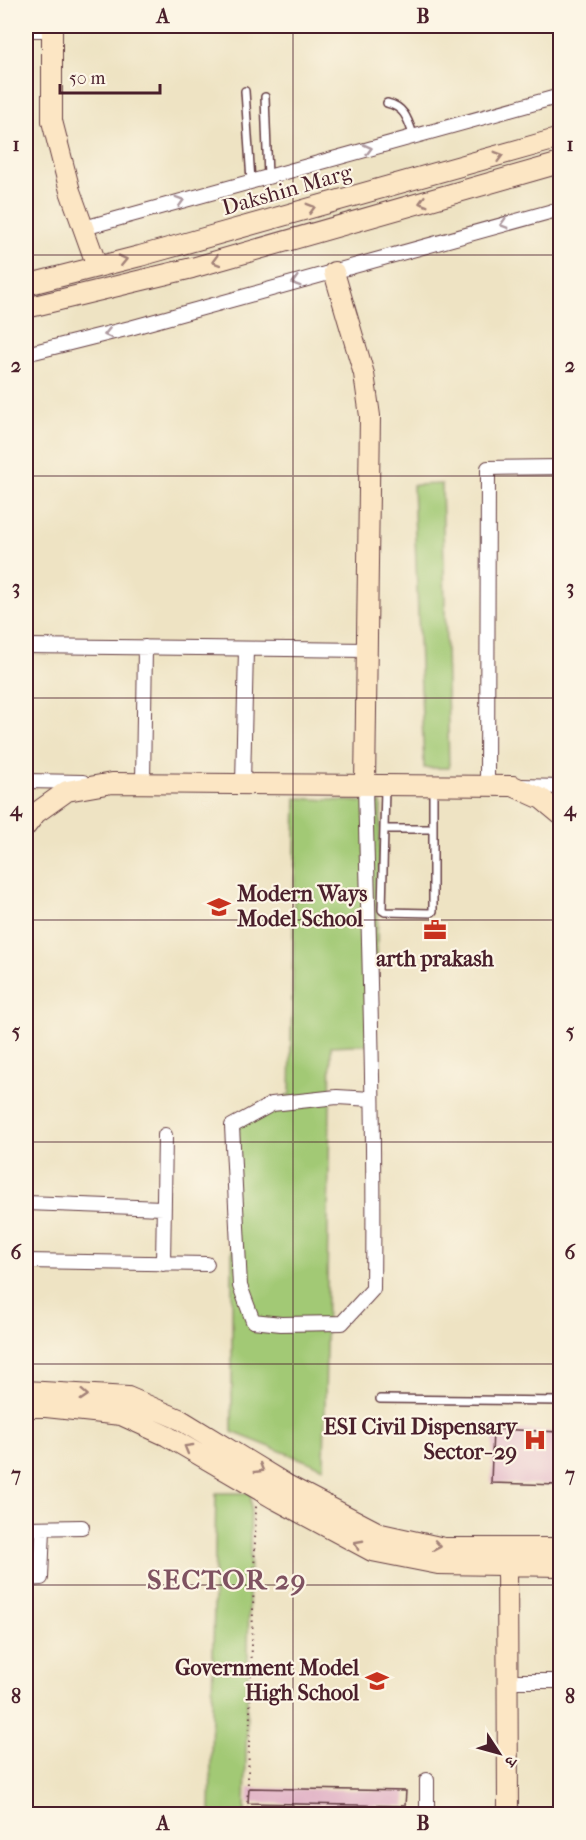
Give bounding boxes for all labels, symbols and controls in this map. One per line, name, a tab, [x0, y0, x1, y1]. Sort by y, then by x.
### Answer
text: A	[155, 5, 171, 28]
text: B	[416, 5, 430, 28]
scale bar	[60, 57, 160, 95]
text: 50 m	[69, 68, 106, 89]
text: 1	[12, 133, 20, 156]
text: 1	[566, 133, 574, 156]
one-way arrow	[362, 144, 373, 156]
one-way arrow	[493, 151, 503, 163]
street label: Dakshin Marg	[219, 159, 355, 221]
one-way arrow	[419, 195, 429, 207]
one-way arrow	[175, 196, 185, 208]
one-way arrow	[305, 203, 316, 215]
one-way arrow	[499, 217, 510, 229]
one-way arrow	[117, 254, 127, 267]
one-way arrow	[211, 254, 221, 266]
one-way arrow	[291, 275, 302, 287]
one-way arrow	[103, 326, 113, 339]
text: 2	[11, 354, 21, 377]
text: 2	[565, 354, 575, 377]
text: 3	[12, 576, 20, 599]
text: 3	[566, 576, 574, 599]
text: 4	[9, 798, 23, 822]
text: 4	[563, 798, 577, 822]
place label: Modern Ways Model School	[236, 881, 367, 932]
school or university icon: Modern Ways Model School	[206, 894, 232, 920]
office icon: arth prakash	[422, 917, 448, 943]
place label: arth prakash	[376, 946, 495, 972]
text: 5	[12, 1020, 21, 1043]
text: 5	[566, 1020, 575, 1043]
text: 6	[11, 1241, 23, 1264]
text: 6	[565, 1241, 577, 1264]
one-way arrow	[79, 1388, 88, 1401]
place label: ESI Civil Dispensary Sector- 29	[323, 1414, 518, 1465]
hospital icon: ESI Civil Dispensary Sector- 29	[522, 1427, 548, 1453]
one-way arrow	[184, 1444, 194, 1456]
one-way arrow	[254, 1462, 264, 1474]
text: 7	[10, 1463, 21, 1486]
text: 7	[564, 1463, 575, 1486]
one-way arrow	[432, 1539, 442, 1552]
one-way arrow	[354, 1540, 364, 1551]
district label: SECTOR 29	[147, 1563, 307, 1596]
place label: Government Model High School	[175, 1655, 360, 1706]
school or university icon: Government Model High School	[364, 1668, 390, 1694]
text: 8	[11, 1685, 21, 1708]
text: 8	[565, 1685, 575, 1708]
north arrow	[469, 1723, 529, 1783]
text: उ	[500, 1752, 521, 1772]
text: A	[155, 1812, 171, 1835]
text: B	[416, 1812, 430, 1835]

